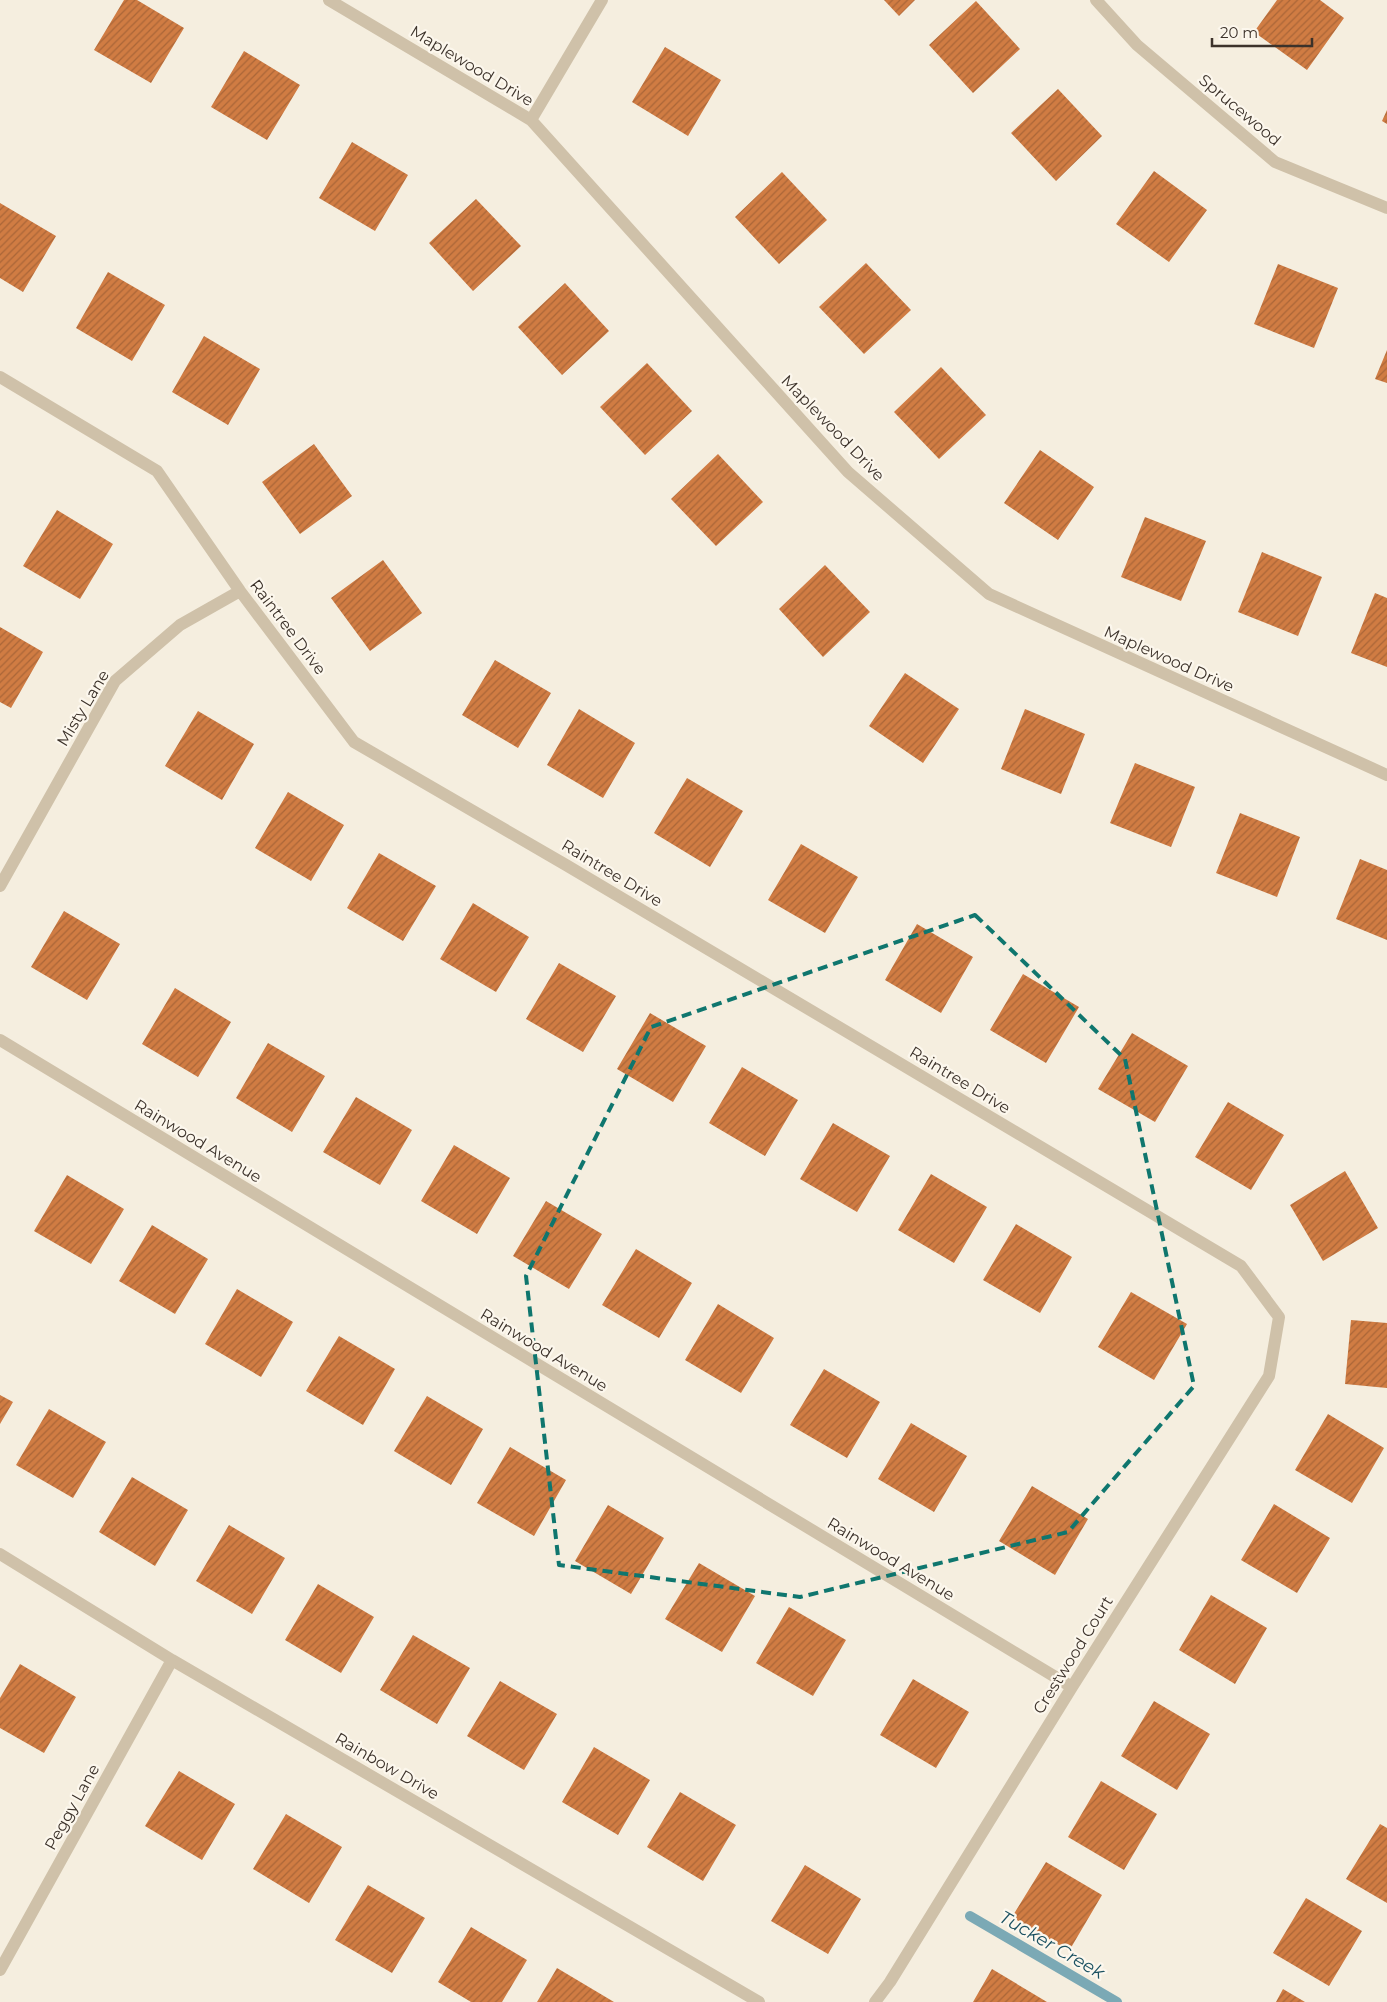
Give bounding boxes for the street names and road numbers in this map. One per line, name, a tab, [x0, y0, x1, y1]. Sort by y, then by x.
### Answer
street label: Maplewood Drive	[407, 22, 537, 110]
street label: Sprucewood	[1195, 70, 1285, 150]
street label: Maplewood Drive	[777, 371, 889, 485]
street label: Raintree Drive	[246, 576, 330, 678]
street label: Maplewood Drive	[1101, 622, 1237, 696]
street label: Misty Lane	[53, 666, 113, 750]
street label: Raintree Drive	[558, 835, 666, 911]
street label: Raintree Drive	[906, 1042, 1014, 1118]
street label: Rainwood Avenue	[131, 1095, 265, 1187]
street label: Rainwood Avenue	[477, 1304, 611, 1396]
street label: Rainwood Avenue	[824, 1513, 958, 1605]
street label: Crestwood Court	[1029, 1592, 1117, 1717]
street label: Rainbow Drive	[332, 1729, 442, 1803]
street label: Peggy Lane	[41, 1761, 103, 1853]

